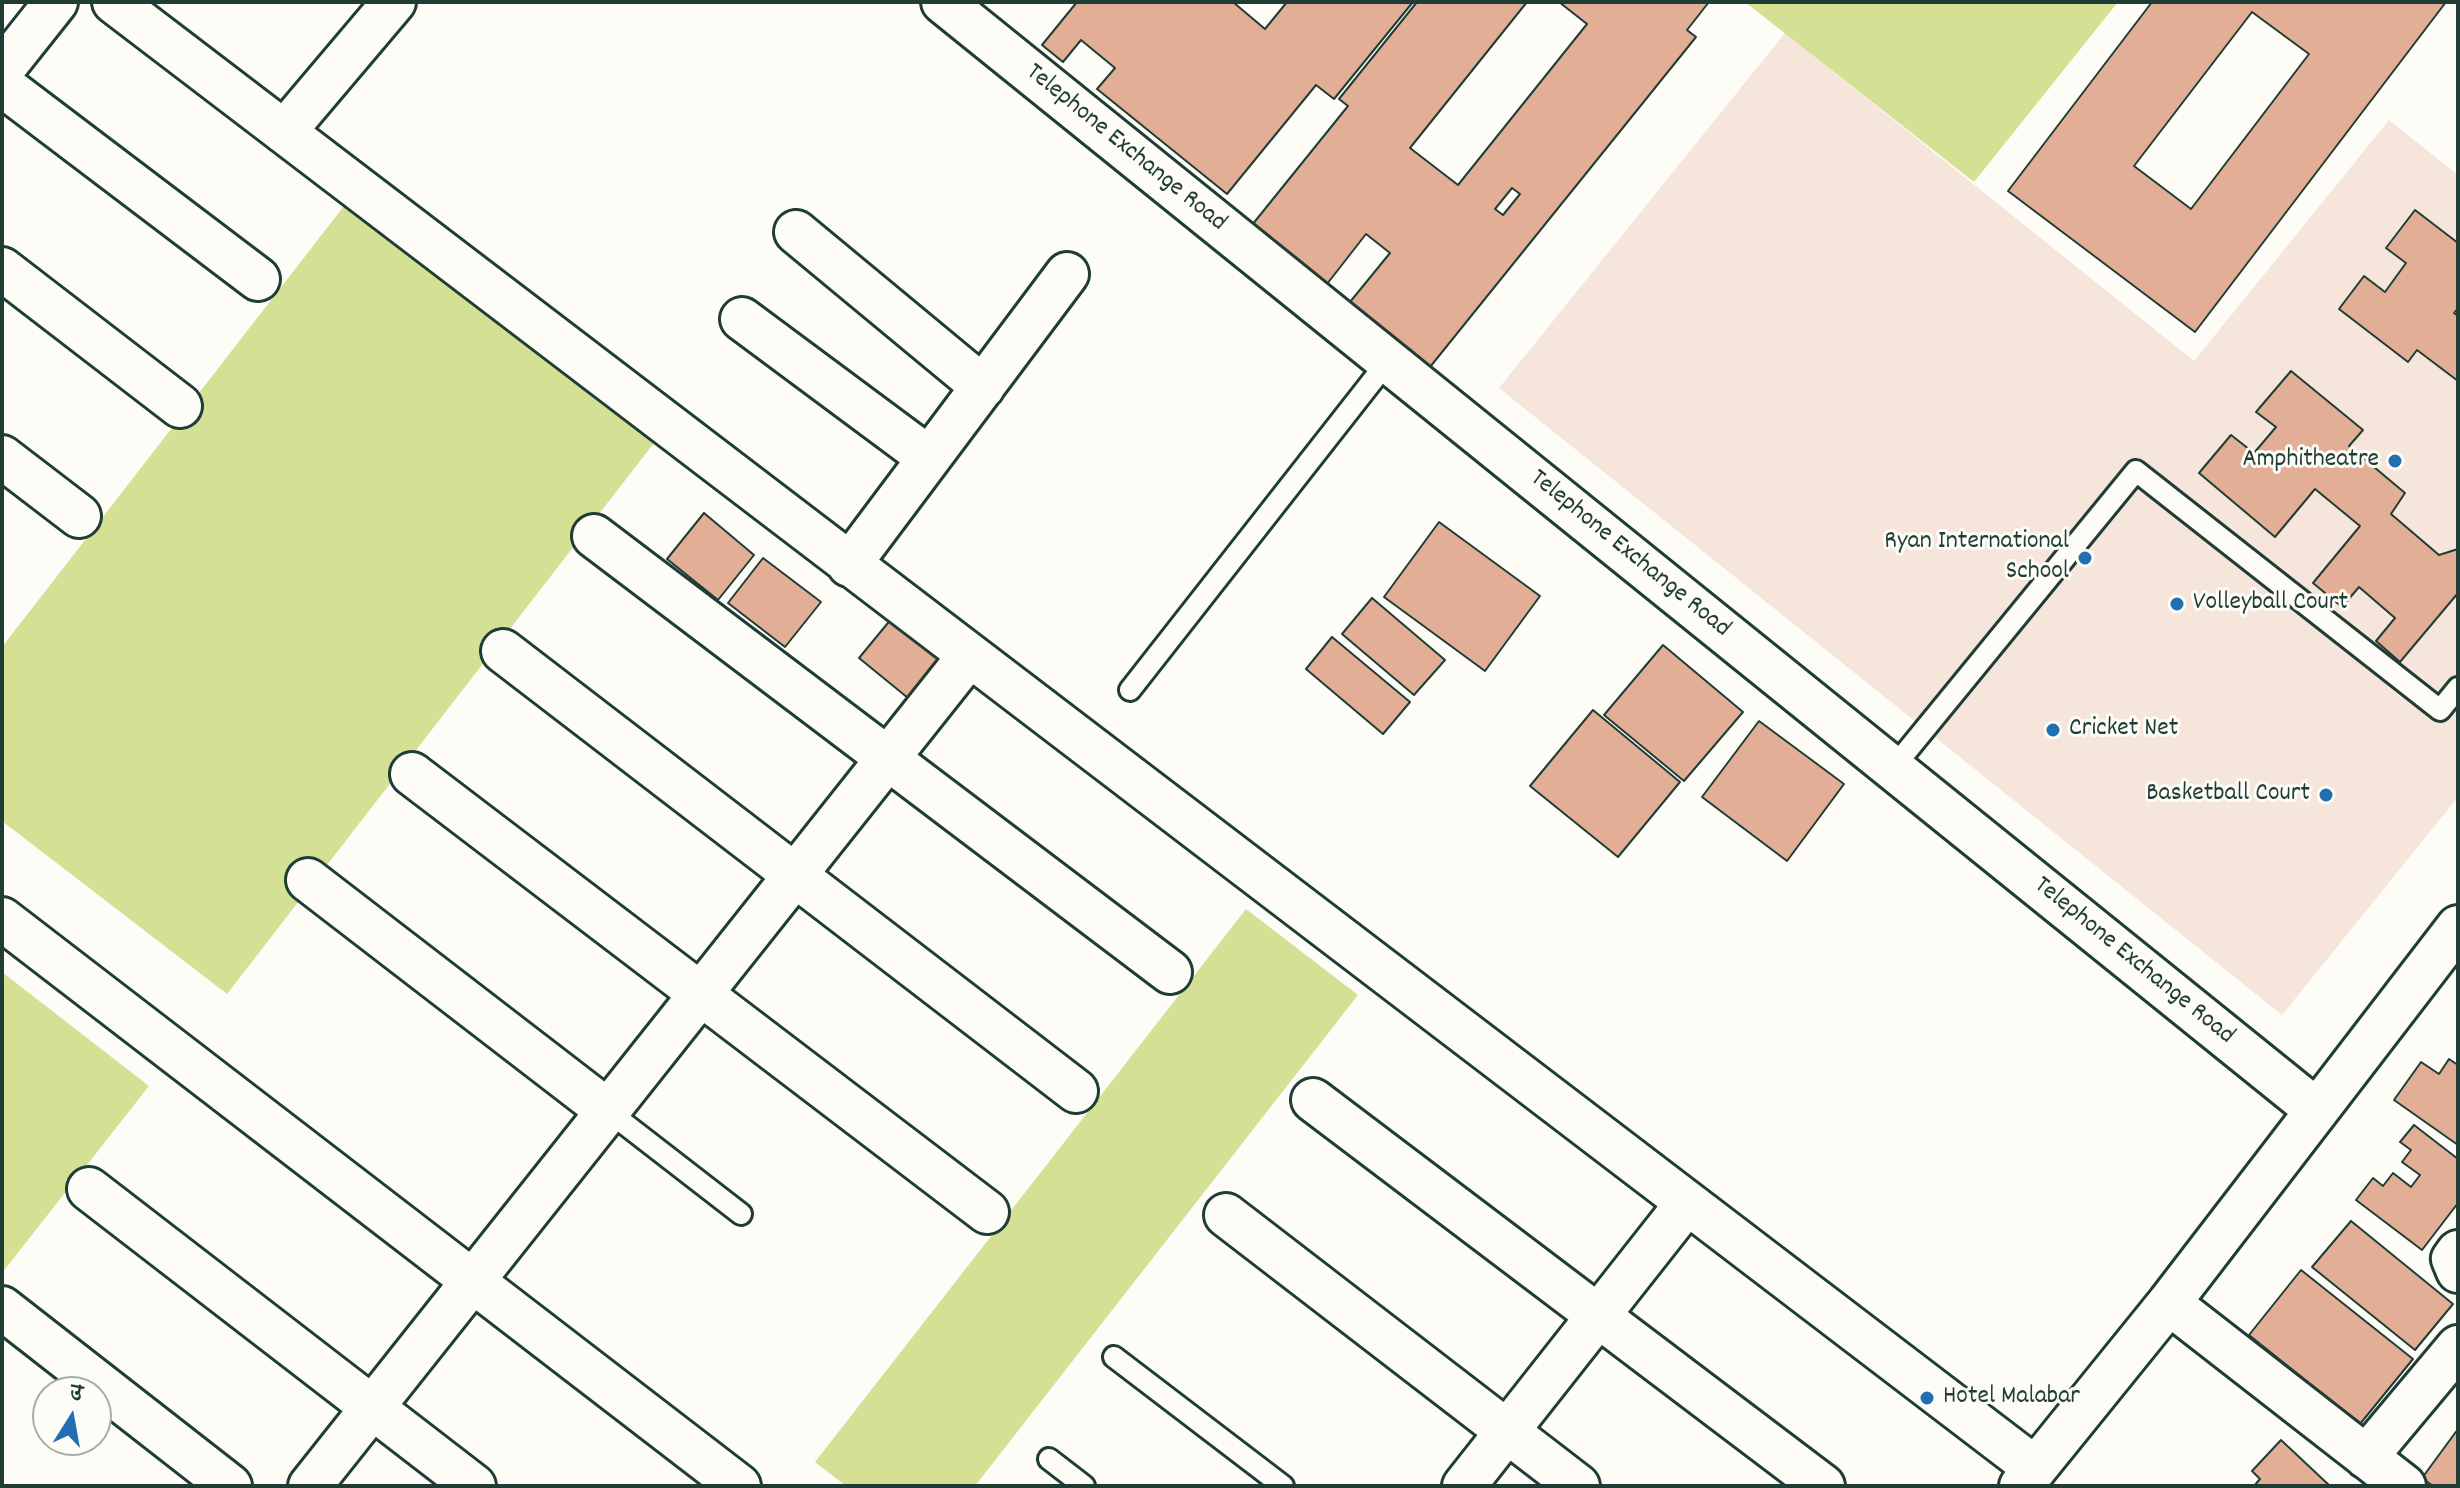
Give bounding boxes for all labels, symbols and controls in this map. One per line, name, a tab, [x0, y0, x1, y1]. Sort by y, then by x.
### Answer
street label: Telephone Exchange Road	[1018, 58, 1232, 240]
place label: Amphitheatre	[2242, 445, 2379, 477]
marker: Amphitheatre	[2386, 452, 2404, 470]
street label: Telephone Exchange Road	[1522, 464, 1736, 646]
place label: Ryan International School	[1884, 527, 2069, 588]
marker: Ryan International School	[2076, 549, 2094, 567]
place label: Volleyball Court	[2193, 588, 2348, 620]
marker: Volleyball Court	[2168, 595, 2186, 613]
place label: Cricket Net	[2069, 714, 2178, 746]
marker: Cricket Net	[2044, 721, 2062, 739]
place label: Basketball Court	[2146, 779, 2310, 811]
marker: Basketball Court	[2317, 786, 2335, 804]
street label: Telephone Exchange Road	[2026, 871, 2240, 1053]
north arrow	[32, 1376, 112, 1456]
text: उ	[67, 1378, 85, 1410]
place label: Hotel Malabar	[1943, 1382, 2080, 1414]
marker: Hotel Malabar	[1918, 1389, 1936, 1407]

